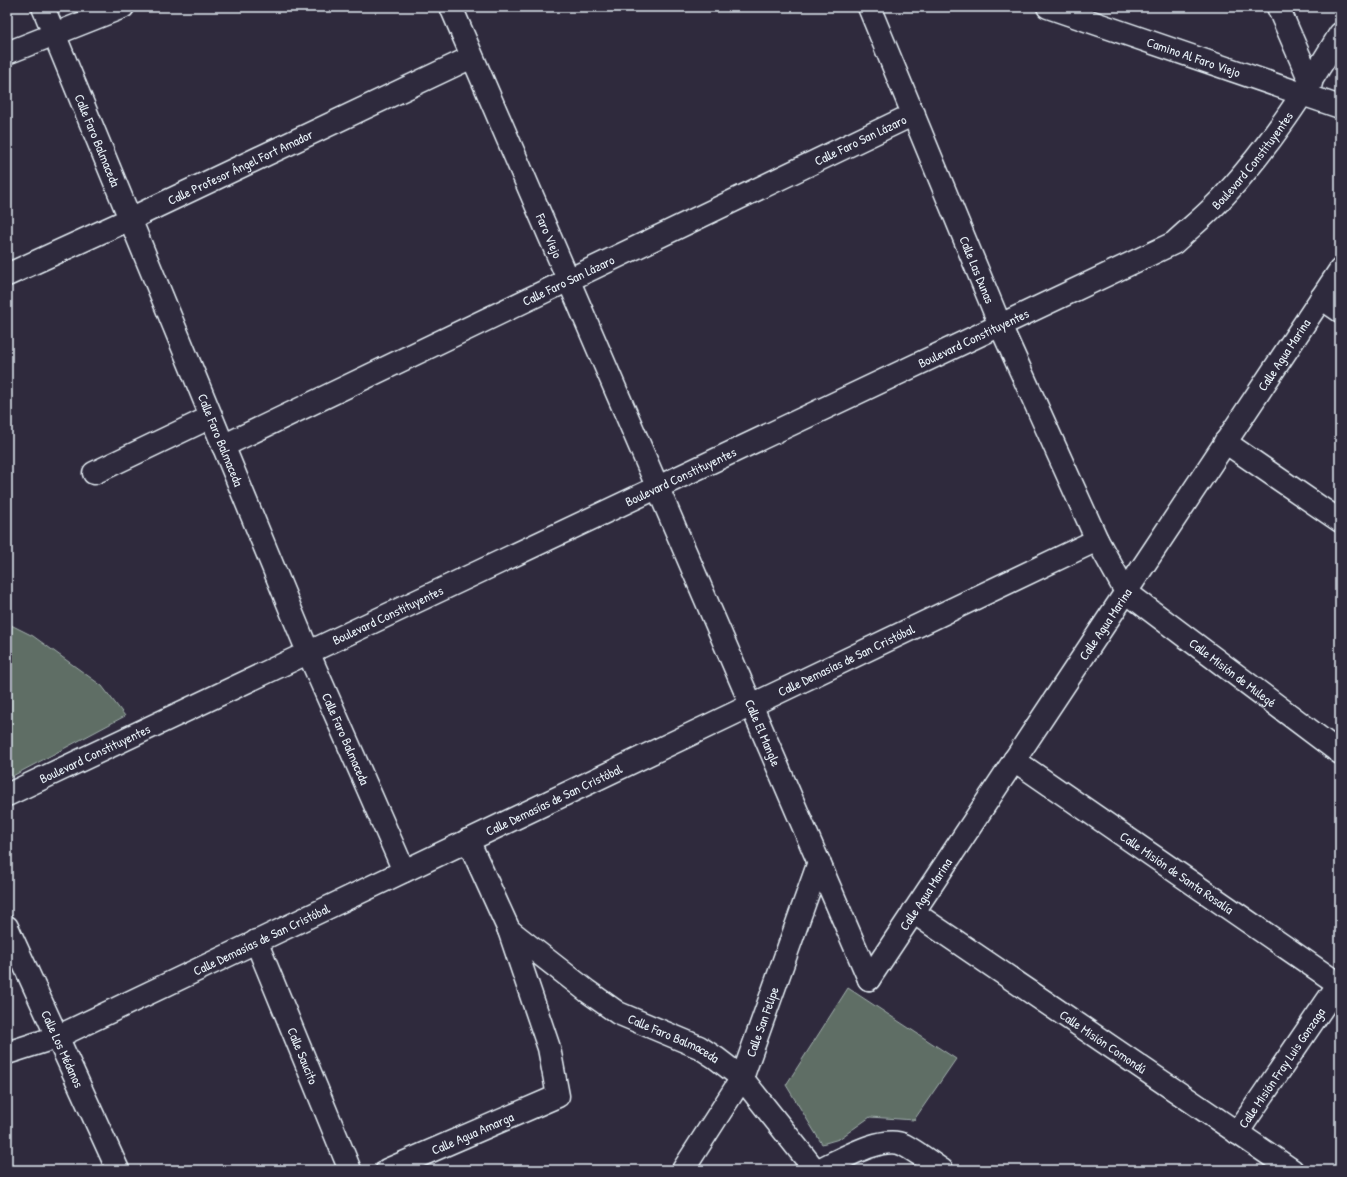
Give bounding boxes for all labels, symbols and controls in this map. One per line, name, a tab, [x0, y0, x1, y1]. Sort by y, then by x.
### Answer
street label: Camino Al Faro Viejo	[1144, 33, 1243, 81]
street label: Calle Faro Balmaceda	[71, 91, 125, 189]
street label: Boulevard Constituyentes	[1207, 108, 1297, 213]
street label: Calle Faro San Lázaro	[811, 110, 909, 170]
street label: Calle Profesor Ángel Fort Amador	[165, 125, 316, 209]
street label: Faro Viejo	[531, 210, 567, 261]
street label: Calle Las Dunas	[955, 233, 999, 306]
street label: Calle Faro San Lázaro	[519, 250, 617, 310]
street label: Boulevard Constituyentes	[915, 304, 1032, 372]
street label: Calle Agua Marina	[1253, 315, 1314, 394]
street label: Calle Faro Balmaceda	[194, 391, 248, 489]
street label: Boulevard Constituyentes	[622, 442, 739, 510]
street label: Boulevard Constituyentes	[329, 581, 446, 649]
street label: Calle Agua Marina	[1074, 585, 1136, 663]
street label: Calle Demasías de San Cristóbal	[775, 619, 918, 700]
street label: Calle Misión de Mulegé	[1186, 634, 1280, 711]
street label: Calle Faro Balmaceda	[318, 690, 374, 788]
street label: Calle El Mangle	[741, 696, 785, 769]
street label: Boulevard Constituyentes	[36, 720, 153, 787]
street label: Calle Demasías de San Cristóbal	[482, 759, 625, 840]
street label: Calle Misión de Santa Rosalía	[1117, 827, 1237, 918]
street label: Calle Agua Marina	[895, 854, 956, 934]
street label: Calle Demasías de San Cristóbal	[190, 899, 333, 980]
street label: Calle San Felipe	[741, 984, 783, 1059]
street label: Calle Misión Fray Luis Gonzaga	[1234, 1004, 1329, 1132]
street label: Calle Misión Comondú	[1056, 1005, 1150, 1077]
street label: Calle Los Médanos	[37, 1007, 88, 1091]
street label: Calle Faro Balmaceda	[625, 1009, 723, 1067]
street label: Calle Saucito	[283, 1025, 323, 1087]
street label: Calle Agua Amarga	[429, 1107, 516, 1159]

